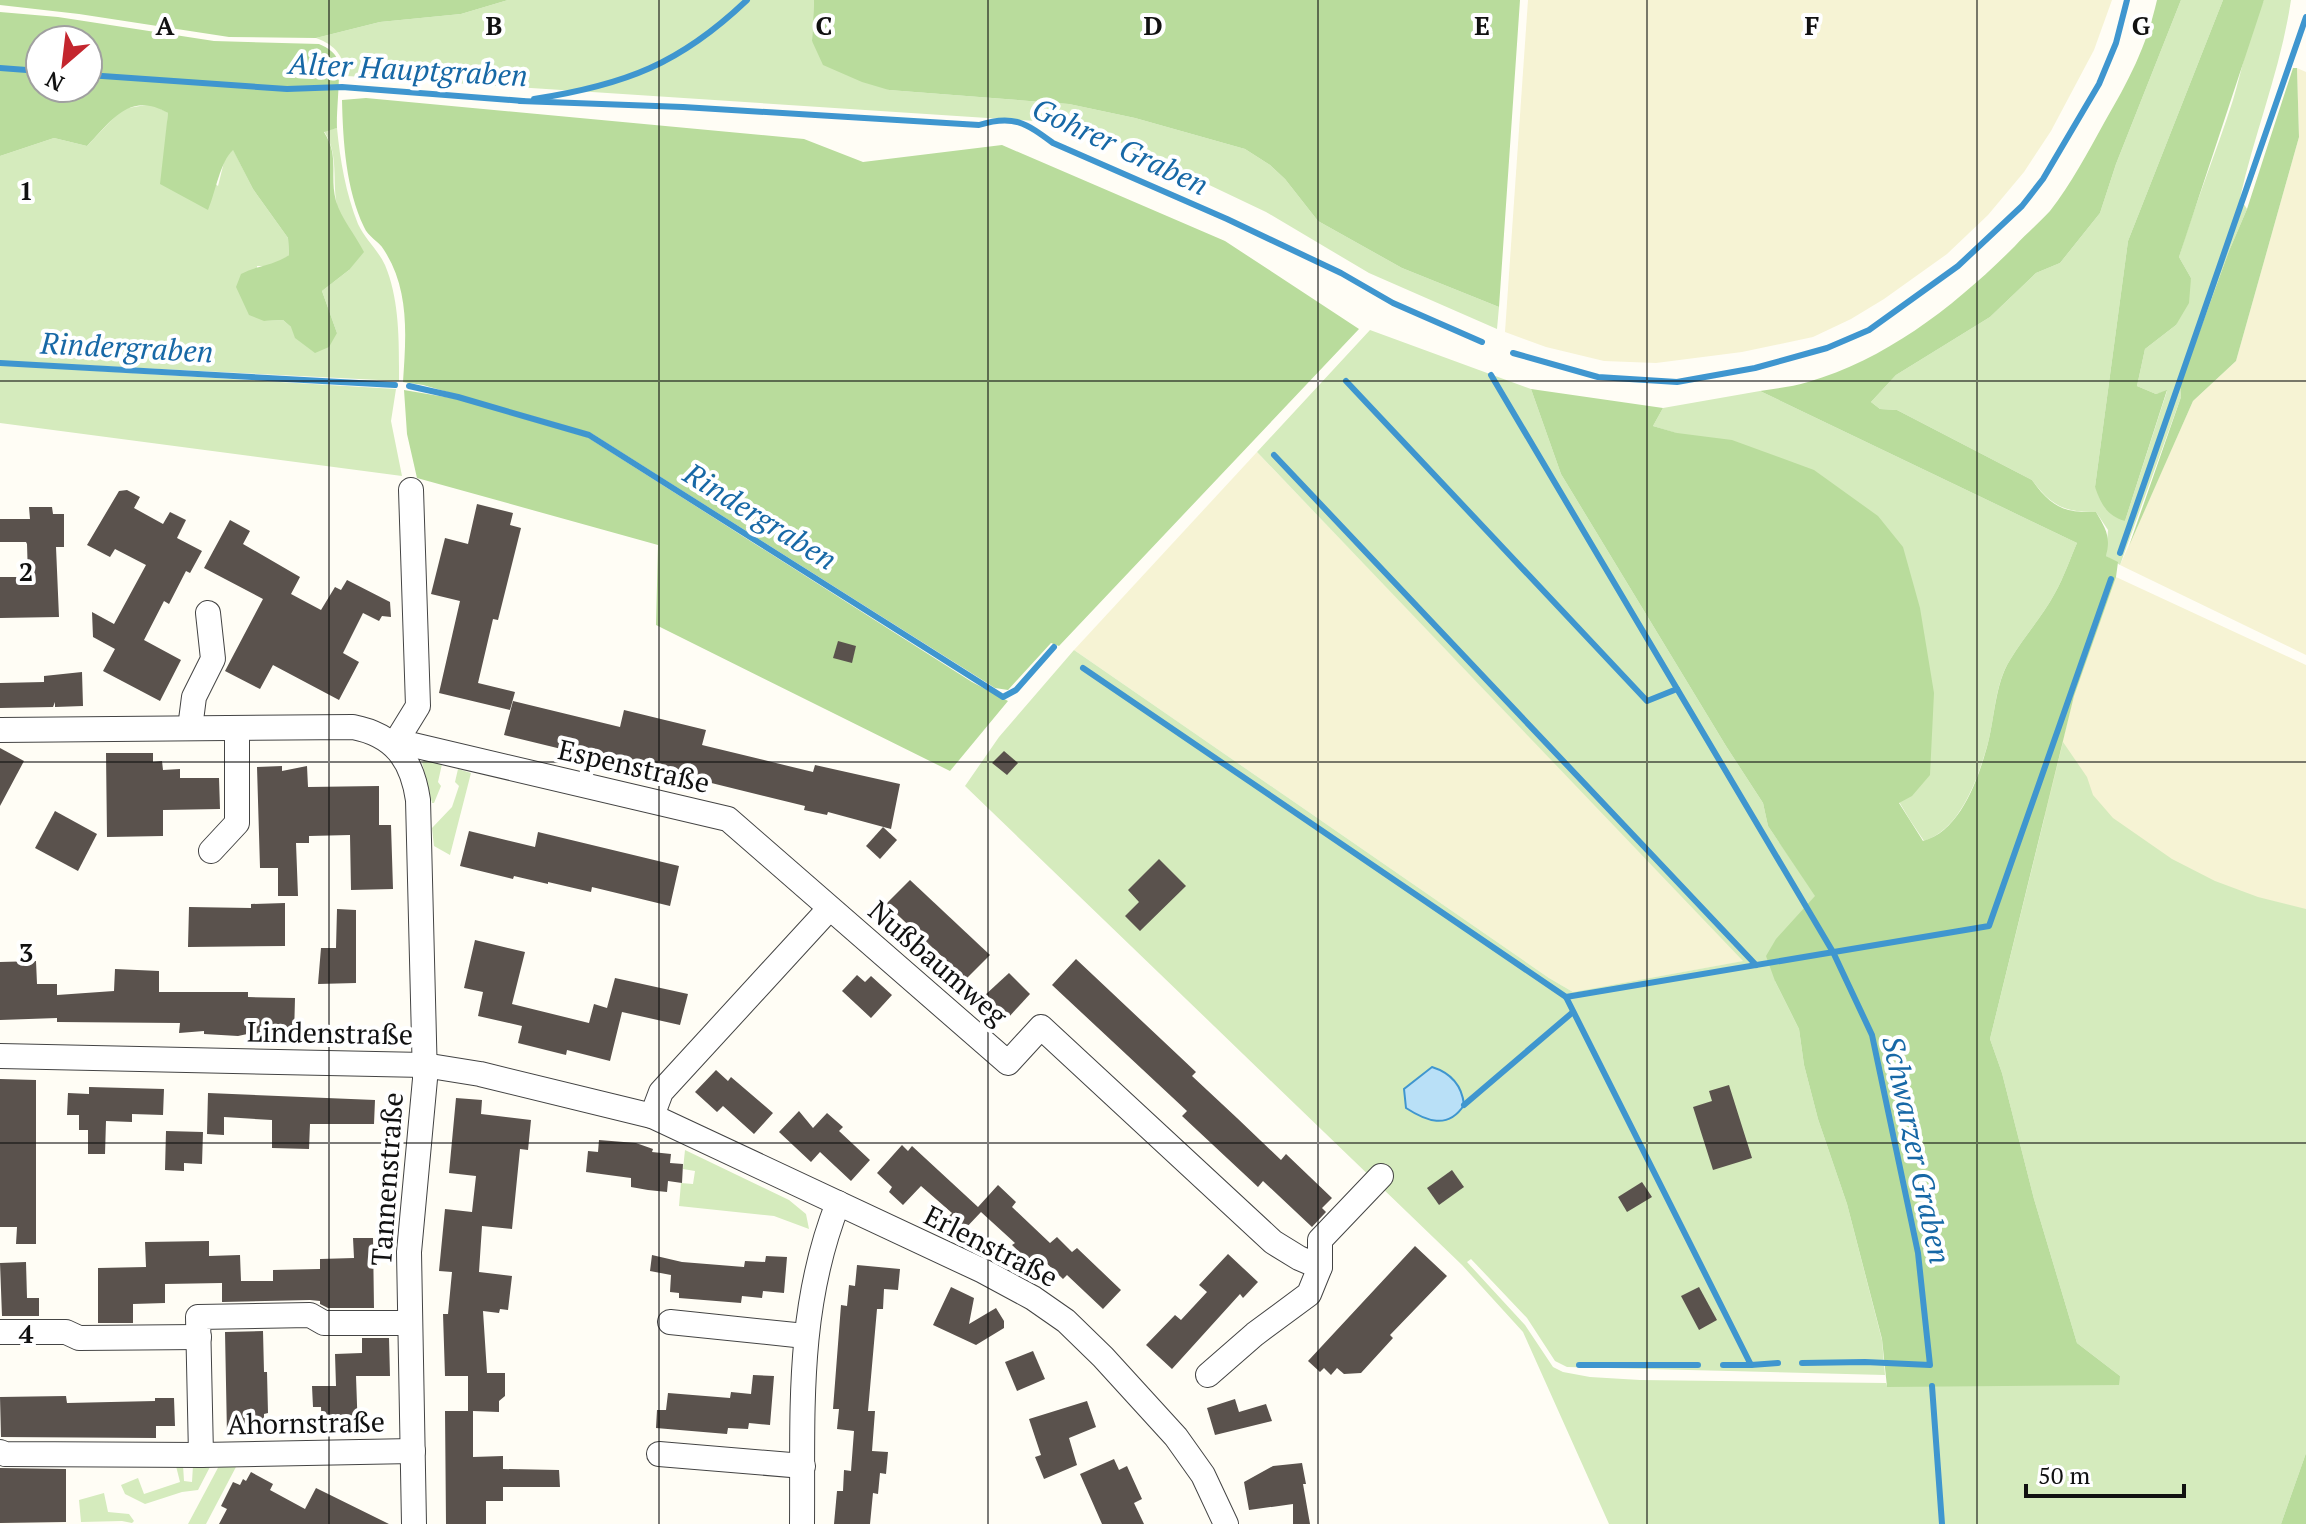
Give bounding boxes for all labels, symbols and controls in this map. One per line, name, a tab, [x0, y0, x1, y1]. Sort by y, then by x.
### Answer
text: A	[156, 8, 175, 42]
text: B	[486, 8, 502, 42]
text: C	[816, 8, 832, 42]
text: D	[1143, 8, 1163, 42]
text: E	[1474, 8, 1490, 42]
text: F	[1805, 8, 1820, 42]
text: G	[2132, 8, 2151, 42]
north arrow	[24, 24, 104, 104]
water label: Alter Hauptgraben	[285, 43, 529, 95]
text: N	[40, 65, 69, 99]
water label: Gohrer Graben	[1026, 88, 1215, 204]
text: 1	[19, 173, 33, 207]
water label: Rindergraben	[39, 322, 215, 372]
water label: Rindergraben	[676, 453, 845, 579]
text: 2	[19, 554, 33, 588]
street label: Espenstraße	[555, 730, 713, 801]
street label: Nußbaumweg	[861, 892, 1017, 1034]
text: 3	[19, 935, 33, 969]
street label: Lindenstraße	[247, 1013, 413, 1052]
water label: Schwarzer Graben	[1873, 1032, 1961, 1268]
street label: Tannenstraße	[362, 1091, 411, 1267]
street label: Erlenstraße	[918, 1196, 1064, 1295]
text: 4	[19, 1316, 34, 1350]
street label: Ahornstraße	[227, 1403, 385, 1442]
scale bar	[2026, 1448, 2184, 1498]
text: 50 m	[2038, 1459, 2090, 1491]

